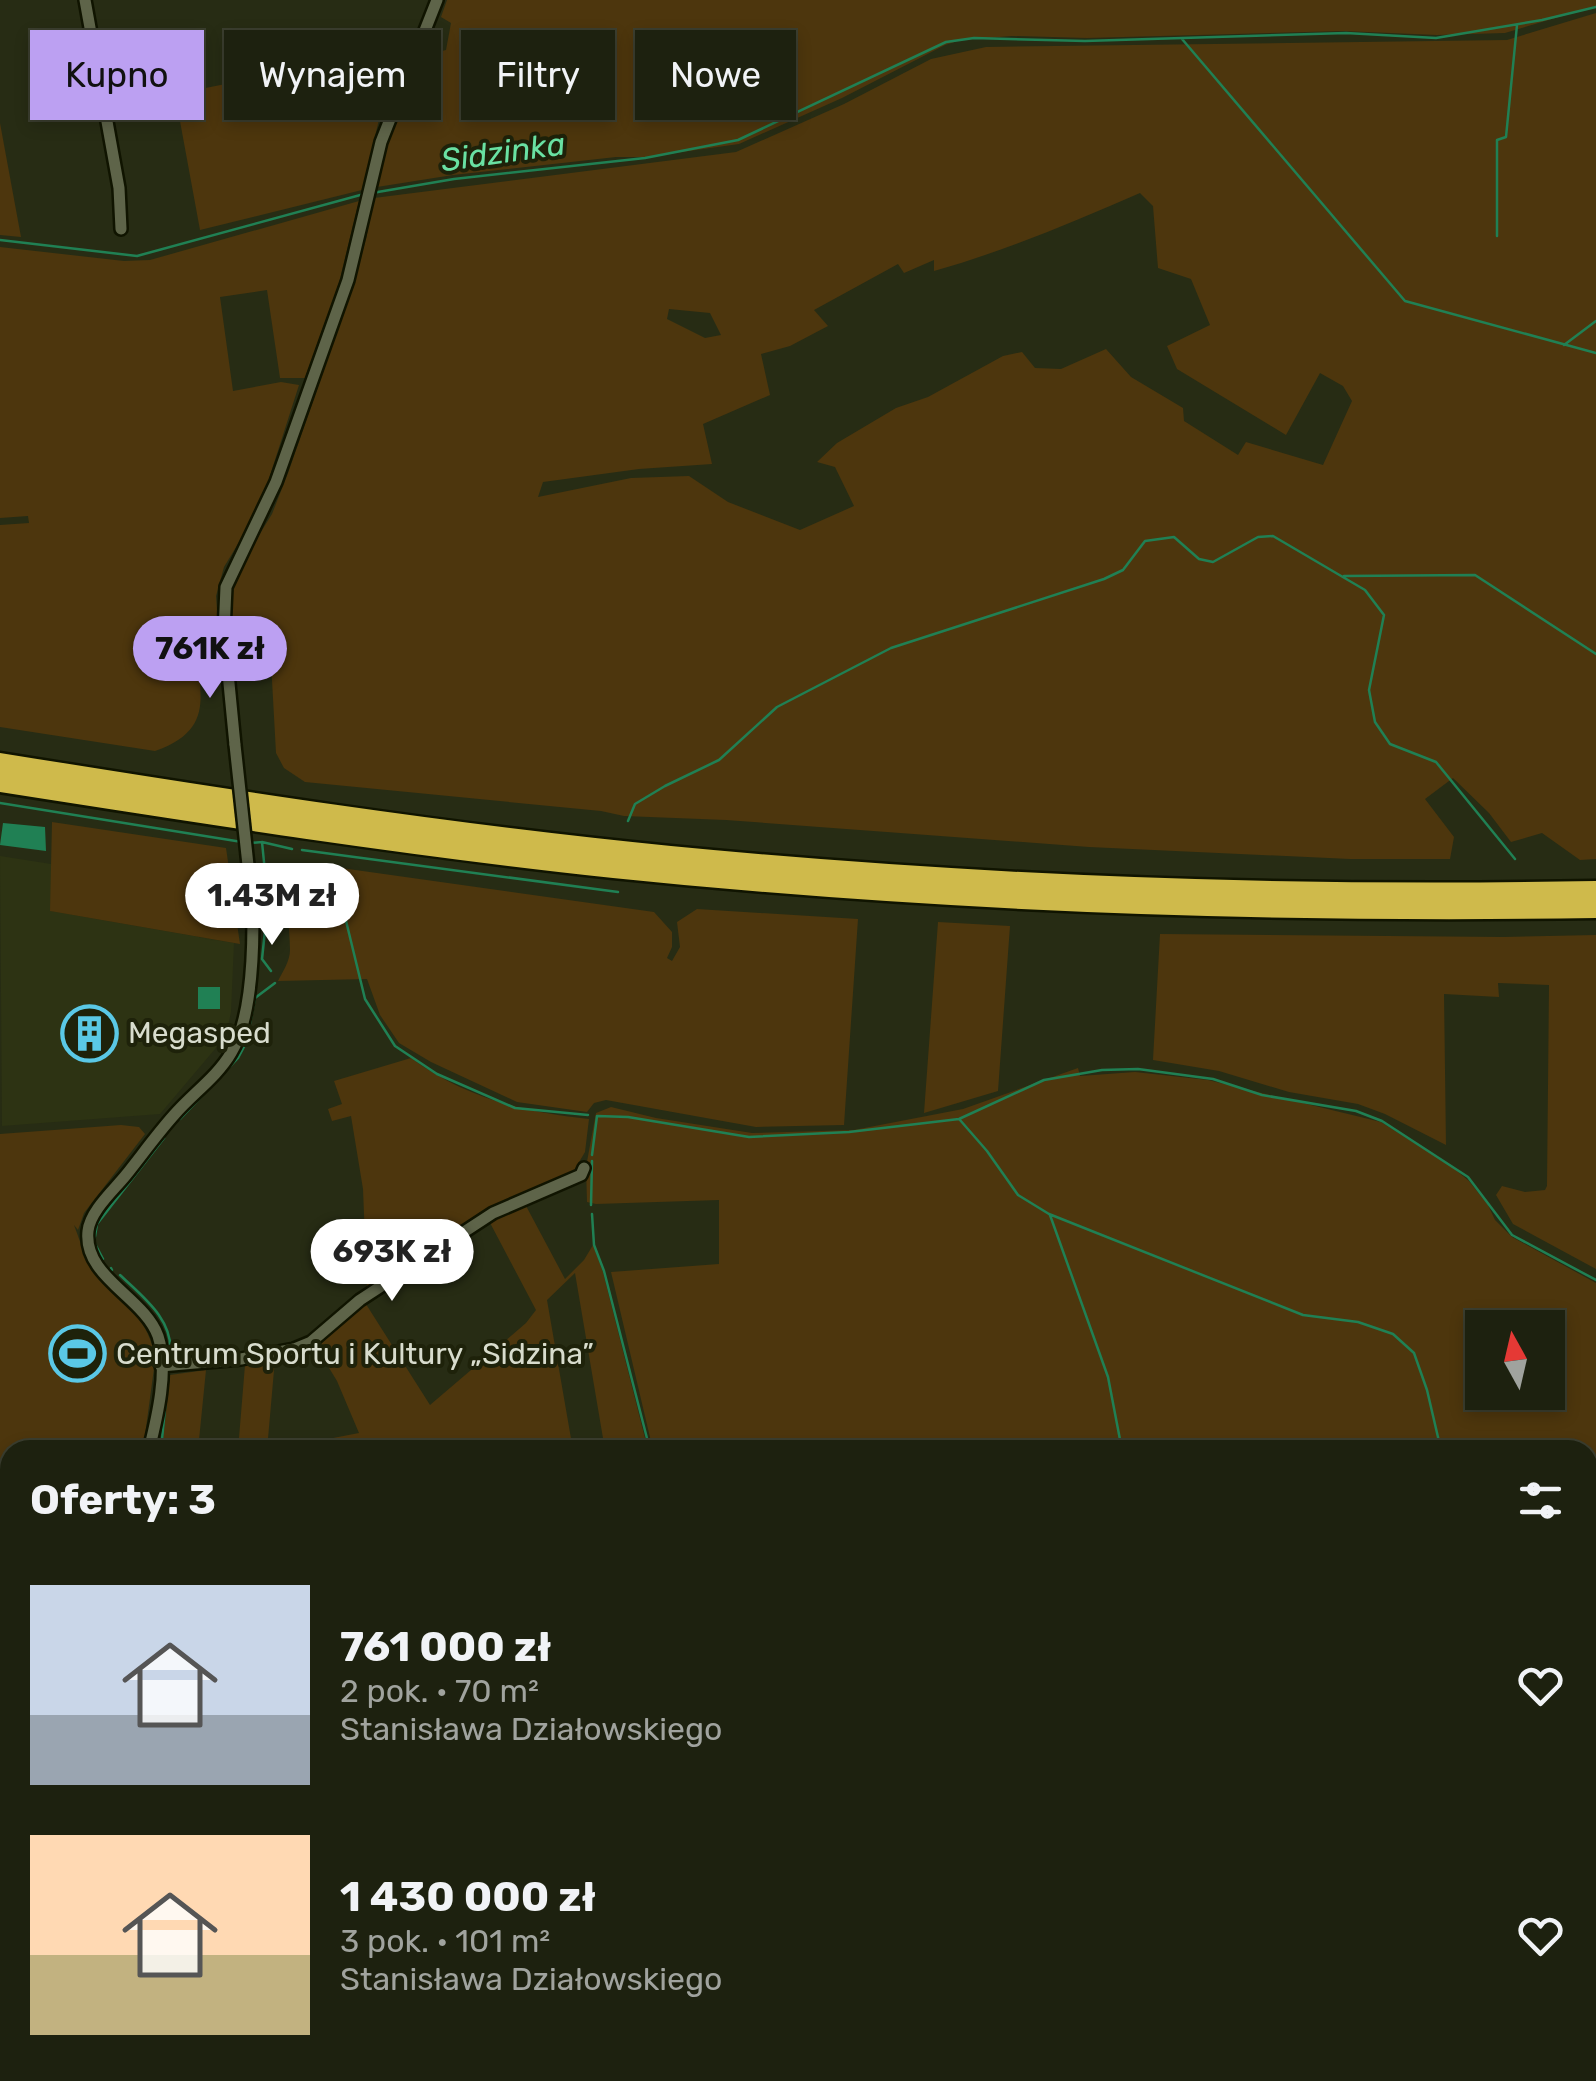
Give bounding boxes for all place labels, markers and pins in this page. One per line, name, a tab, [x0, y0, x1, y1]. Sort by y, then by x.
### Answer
pin: 761K zł	[118, 616, 302, 701]
pin: 1.43M zł	[169, 863, 375, 948]
building icon: Megasped	[59, 1003, 119, 1063]
place label: Megasped	[128, 1015, 271, 1051]
pin: 693K zł	[300, 1219, 484, 1304]
sports icon: Centrum Sportu i Kultury „Sidzina”	[47, 1324, 107, 1384]
place label: Centrum Sportu i Kultury „Sidzina”	[116, 1336, 594, 1372]

